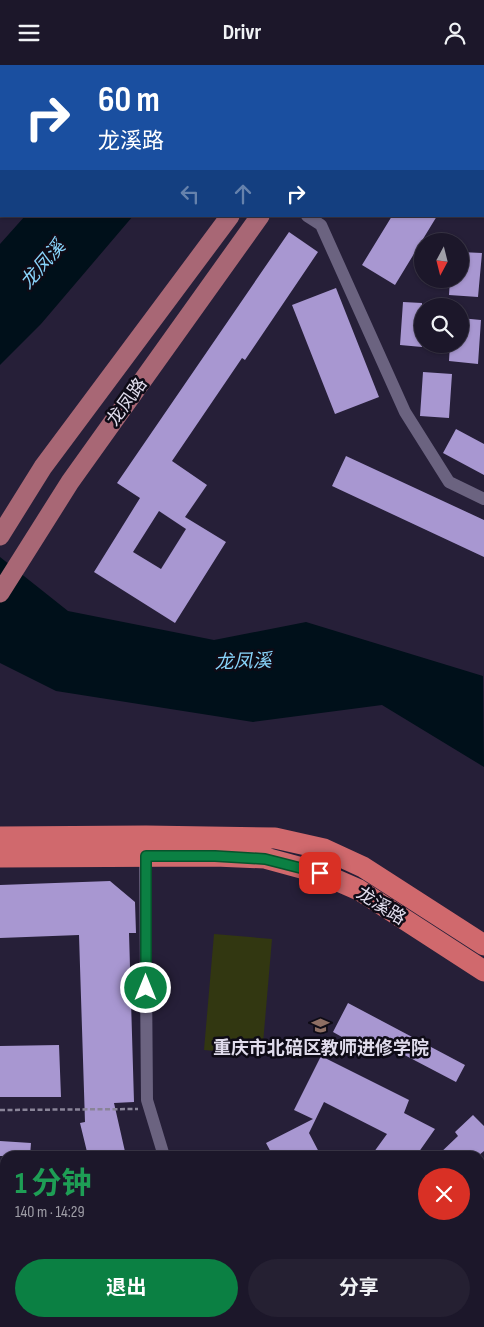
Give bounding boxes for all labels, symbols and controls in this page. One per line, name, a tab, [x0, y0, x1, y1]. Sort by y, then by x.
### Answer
icon: menu	[15, 19, 43, 47]
text: Drivr	[223, 19, 261, 46]
icon: person	[441, 19, 469, 47]
text: 60 m	[98, 79, 160, 122]
icon: right	[15, 85, 80, 150]
text: 龙溪路	[98, 128, 164, 155]
icon: left	[176, 180, 204, 208]
icon: ahead	[229, 180, 257, 208]
icon: right	[282, 180, 310, 208]
north arrow	[414, 233, 469, 287]
map controls	[414, 233, 469, 353]
water label: 龙凤溪	[16, 234, 72, 294]
button: search	[414, 298, 469, 353]
street label: 龙凤路	[103, 374, 151, 430]
water label: 龙凤溪	[214, 649, 274, 674]
pin	[299, 852, 341, 894]
icon: arrive	[306, 859, 334, 887]
street label: 龙溪路	[353, 883, 409, 929]
position arrow	[119, 961, 171, 1013]
school or university icon: 重庆市北碚区教师进修学院	[311, 1015, 331, 1035]
place label: 重庆市北碚区教师进修学院	[213, 1038, 429, 1059]
text: 1 分钟	[15, 1166, 91, 1202]
button: close	[418, 1168, 470, 1220]
text: 140 m · 14:29	[15, 1203, 85, 1222]
button: 退出	[15, 1259, 238, 1317]
button: 分享	[248, 1259, 470, 1317]

